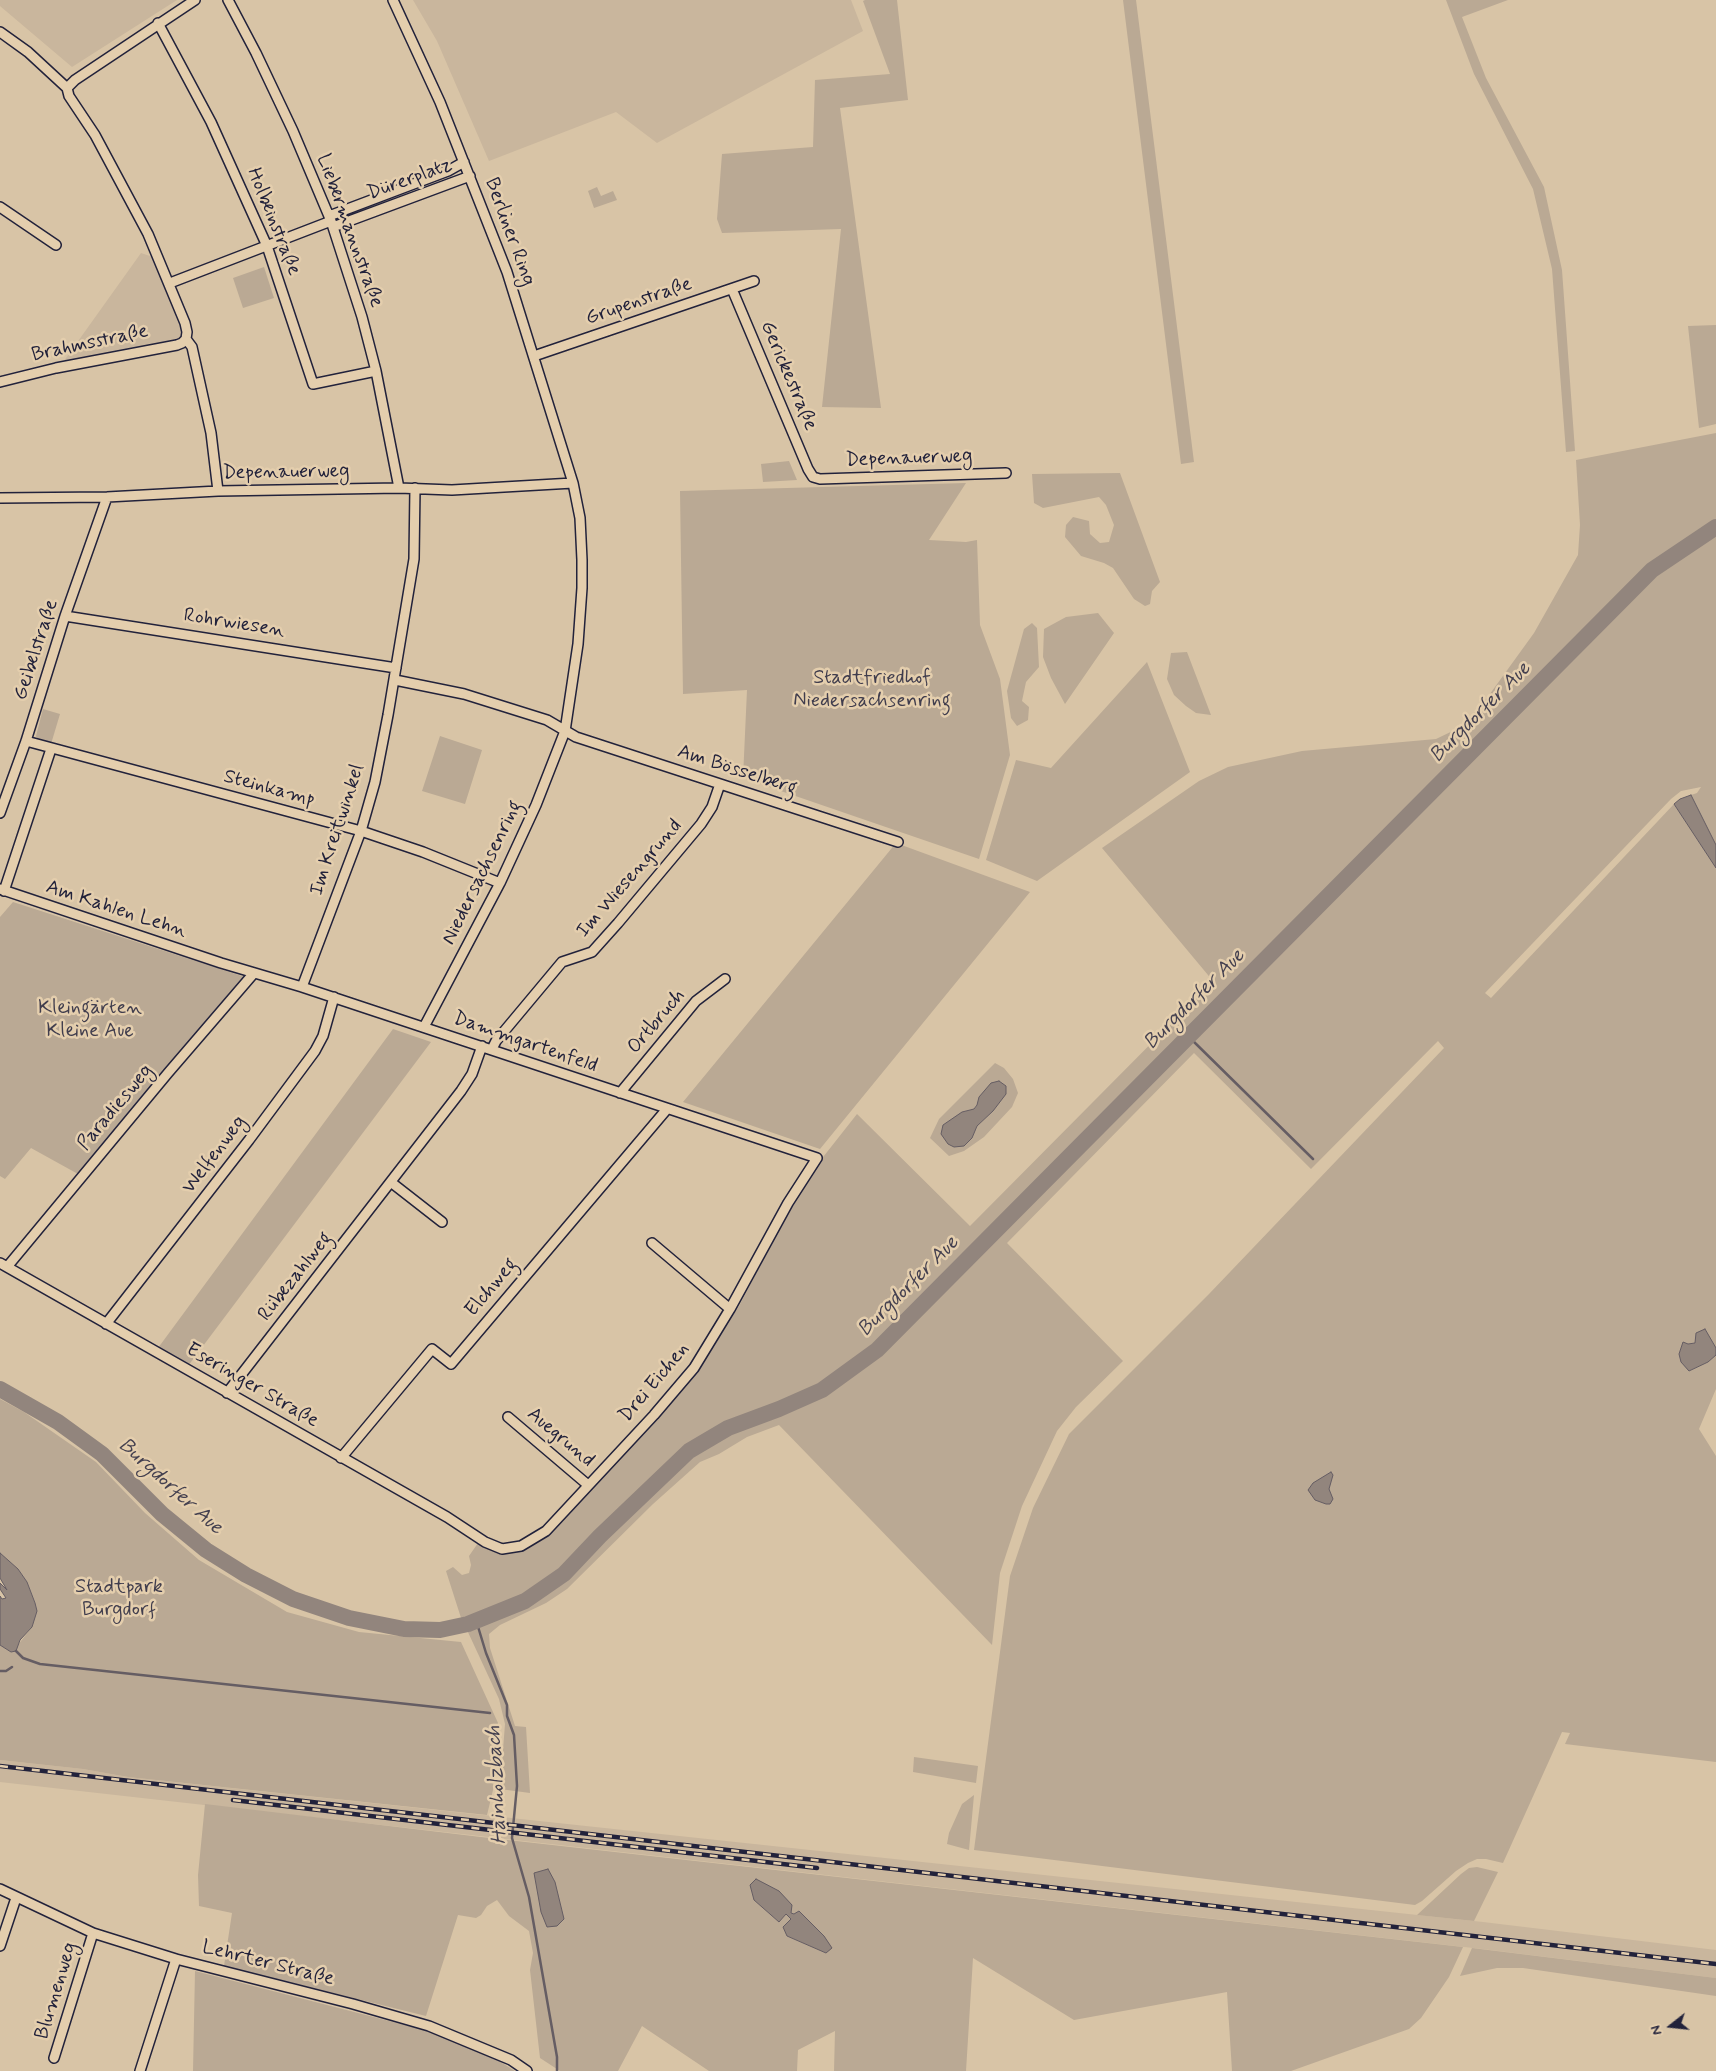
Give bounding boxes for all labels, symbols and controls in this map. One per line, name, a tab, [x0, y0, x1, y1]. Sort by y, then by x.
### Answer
street label: Liebermannstraße	[310, 151, 388, 311]
street label: Dürerplatz	[364, 154, 456, 206]
street label: Holbeinstraße	[241, 165, 305, 279]
street label: Berliner Ring	[478, 175, 540, 289]
street label: Grupenstraße	[583, 273, 695, 331]
street label: Gerickestraße	[754, 318, 822, 434]
street label: Brahmsstraße	[30, 320, 150, 368]
street label: Depenauerweg	[845, 445, 973, 473]
street label: Depenauerweg	[222, 460, 350, 486]
street label: Geibelstraße	[9, 597, 65, 703]
street label: Rohrwiesen	[182, 604, 286, 644]
water label: Burgdorfer Aue	[1425, 657, 1537, 769]
park label: Stadtfriedhof Niedersachsenring	[793, 667, 951, 714]
street label: Am Bösselberg	[674, 740, 800, 802]
street label: Im Kreitwinkel	[305, 761, 371, 899]
street label: Steinkamp	[221, 765, 317, 813]
street label: Niedersachsenring	[438, 797, 528, 949]
street label: Im Wiesengrund	[572, 815, 688, 943]
street label: Am Kahlen Lehn	[43, 876, 189, 944]
water label: Burgdorfer Aue	[1139, 944, 1251, 1056]
street label: Ortbruch	[623, 985, 691, 1059]
park label: Kleingärten Kleine Aue	[38, 997, 142, 1044]
street label: Dammgartenfeld	[450, 1007, 600, 1079]
street label: Paradiesweg	[73, 1060, 159, 1156]
street label: Welfenweg	[178, 1111, 252, 1199]
street label: Rübezahlweg	[254, 1228, 338, 1326]
water label: Burgdorfer Aue	[853, 1231, 965, 1343]
street label: Elchweg	[461, 1254, 523, 1322]
street label: Eseringer Straße	[181, 1338, 323, 1434]
street label: Drei Eichen	[615, 1338, 695, 1428]
street label: Auegrund	[521, 1403, 599, 1473]
water label: Burgdorfer Aue	[112, 1433, 228, 1541]
park label: Stadtpark Burgdorf	[75, 1576, 163, 1623]
water label: Hainholzbach	[482, 1725, 514, 1845]
street label: Lehrter Straße	[199, 1936, 337, 1992]
street label: Blumenweg	[31, 1940, 83, 2042]
north arrow	[1646, 2001, 1696, 2051]
text: N	[1647, 2023, 1667, 2037]

